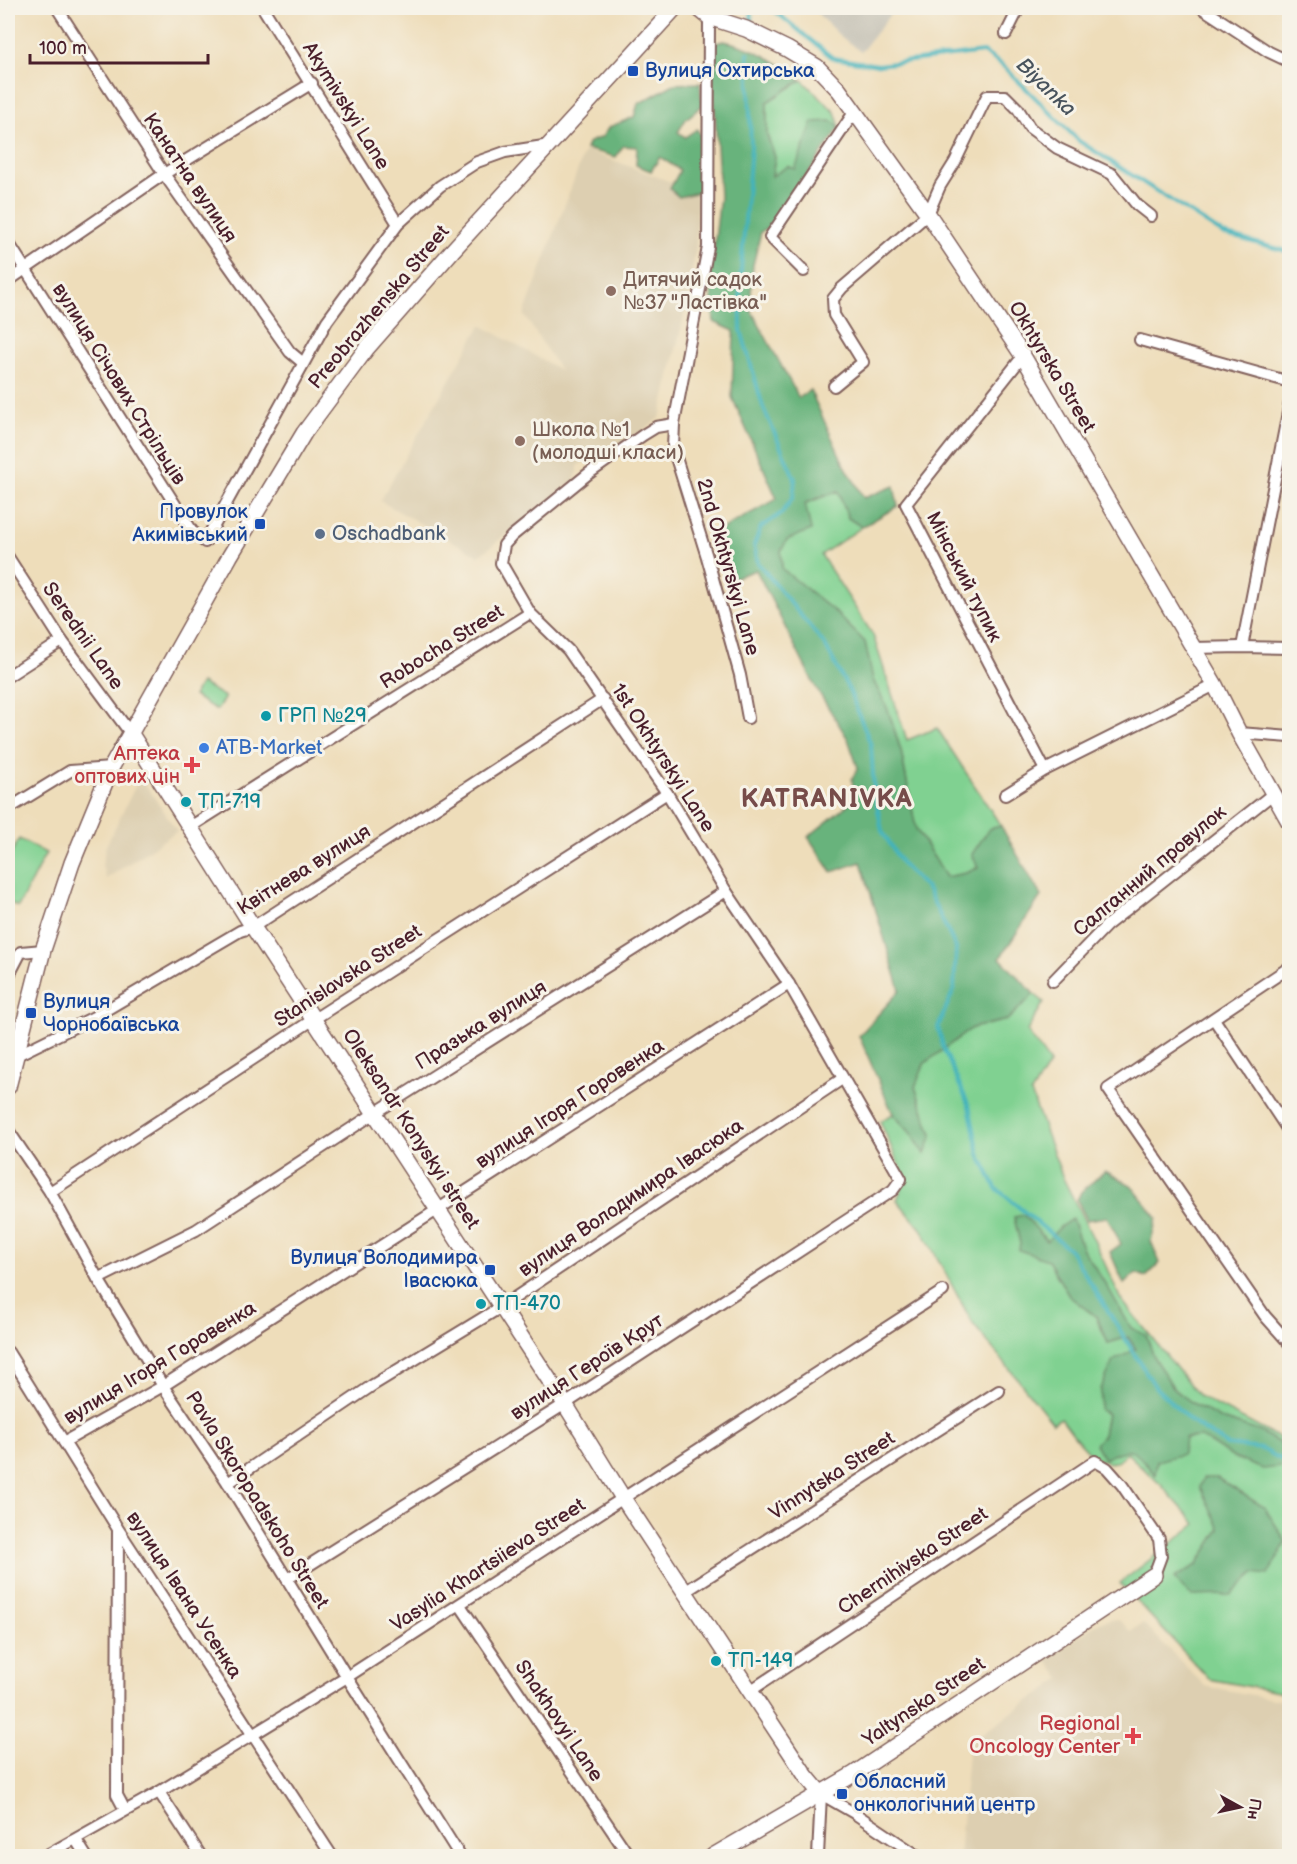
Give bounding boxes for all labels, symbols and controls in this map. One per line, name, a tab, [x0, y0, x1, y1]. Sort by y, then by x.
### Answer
scale bar	[30, 27, 208, 65]
text: 100 m	[39, 38, 87, 59]
street label: Akymivskyi Lane	[297, 38, 395, 174]
water label: Biyanka	[1011, 53, 1081, 121]
place label: Вулиця Охтирська	[645, 59, 815, 83]
marker: Вулиця Охтирська	[626, 64, 640, 78]
street label: Канатна вулиця	[138, 109, 242, 247]
street label: Preobrazhenska Street	[303, 220, 455, 394]
place label: Дитячий садок №37 "Ластівка"	[623, 268, 767, 315]
street label: вулиця Січових Стрільців	[47, 279, 191, 490]
marker: Дитячий садок №37 "Ластівка"	[604, 284, 618, 298]
street label: Okhtyrska Street	[1003, 297, 1101, 437]
place label: Школа №1 (молодші класи)	[532, 418, 684, 465]
marker: Школа №1 (молодші класи)	[513, 434, 527, 448]
street label: 2nd Okhtyrskyi Lane	[691, 476, 765, 658]
place label: Провулок Акимівський	[132, 500, 248, 547]
street label: Мінський тупик	[921, 508, 1007, 647]
marker: Провулок Акимівський	[253, 517, 267, 531]
place label: Oschadbank	[332, 522, 445, 546]
marker: Oschadbank	[313, 527, 327, 541]
street label: Serednii Lane	[37, 578, 129, 694]
street label: Robocha Street	[376, 599, 508, 695]
street label: 1st Okhtyrskyi Lane	[606, 679, 720, 837]
place label: ГРП №29	[278, 704, 367, 728]
marker: ГРП №29	[259, 709, 273, 723]
place label: ATB-Market	[216, 736, 322, 760]
marker: ATB-Market	[197, 741, 211, 755]
place label: Аптека оптових цін	[75, 742, 180, 789]
marker: Аптека оптових цін	[185, 758, 199, 772]
district label: KATRANIVKA	[741, 784, 913, 815]
place label: ТП-719	[198, 790, 261, 814]
marker: ТП-719	[179, 795, 193, 809]
street label: Салганний провулок	[1069, 800, 1231, 942]
street label: Квітнева вулиця	[233, 819, 375, 921]
street label: Stanislavska Street	[270, 919, 426, 1033]
street label: Празька вулиця	[411, 975, 551, 1075]
place label: Вулиця Чорнобаївська	[43, 990, 180, 1037]
marker: Вулиця Чорнобаївська	[24, 1006, 38, 1020]
street label: Oleksandr Konyskyi street	[337, 1024, 485, 1234]
street label: вулиця Ігоря Горовенка	[471, 1034, 669, 1174]
street label: вулиця Володимира Івасюка	[514, 1114, 748, 1282]
place label: Вулиця Володимира Івасюка	[290, 1246, 478, 1293]
marker: Вулиця Володимира Івасюка	[483, 1263, 497, 1277]
place label: ТП-470	[493, 1292, 561, 1316]
street label: вулиця Ігоря Горовенка	[60, 1296, 261, 1430]
marker: ТП-470	[474, 1297, 488, 1311]
street label: вулиця Героїв Крут	[506, 1308, 669, 1425]
street label: Pavla Skoropadskoho Street	[180, 1387, 334, 1613]
street label: Vinnytska Street	[765, 1426, 899, 1526]
street label: Vasylia Khartsiieva Street	[386, 1493, 590, 1637]
street label: Chernihivska Street	[834, 1502, 992, 1620]
street label: вулиця Івана Усенка	[121, 1507, 247, 1683]
place label: ТП-149	[728, 1649, 793, 1673]
street label: Yaltynska Street	[857, 1652, 990, 1752]
marker: ТП-149	[709, 1654, 723, 1668]
street label: Shakhovyi Lane	[510, 1656, 608, 1786]
place label: Regional Oncology Center	[969, 1712, 1121, 1759]
marker: Regional Oncology Center	[1124, 1727, 1142, 1745]
place label: Обласний онкологічний центр	[854, 1770, 1036, 1817]
north arrow	[1210, 1777, 1270, 1837]
marker: Обласний онкологічний центр	[835, 1787, 849, 1801]
text: Пн	[1242, 1797, 1264, 1821]

